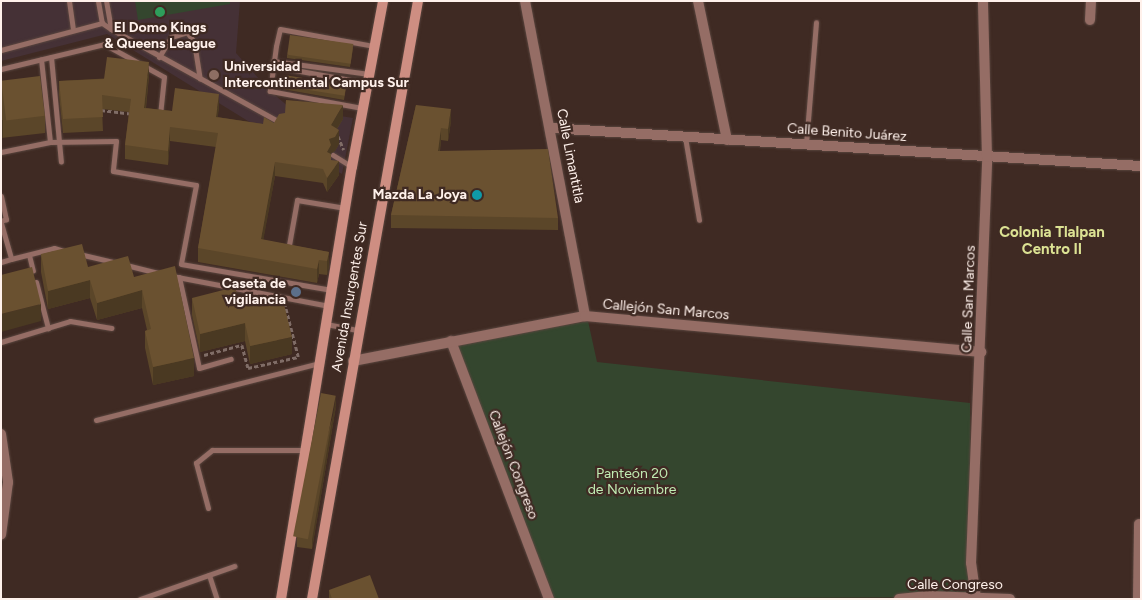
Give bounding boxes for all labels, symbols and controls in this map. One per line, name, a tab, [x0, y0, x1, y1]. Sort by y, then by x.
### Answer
marker: El Domo Kings & Queens League	[154, 6, 166, 18]
place label: El Domo Kings & Queens League	[104, 20, 216, 52]
place label: Universidad Intercontinental Campus Sur	[224, 59, 409, 92]
marker: Universidad Intercontinental Campus Sur	[208, 69, 220, 81]
street label: Calle Limantitla	[553, 107, 587, 205]
street label: Calle Benito Juárez	[787, 120, 907, 146]
place label: Mazda La Joya	[373, 187, 467, 203]
marker: Mazda La Joya	[471, 189, 483, 201]
street label: Avenida Insurgentes Sur	[329, 221, 371, 373]
district label: Colonia Tlalpan Centro II	[999, 223, 1105, 258]
street label: Calle San Marcos	[959, 245, 979, 353]
place label: Caseta de vigilancia	[222, 276, 286, 308]
marker: Caseta de vigilancia	[290, 286, 302, 298]
street label: Callejón San Marcos	[602, 296, 730, 324]
street label: Callejón Congreso	[484, 408, 542, 522]
park label: Panteón 20 de Noviembre	[588, 466, 676, 498]
street label: Calle Congreso	[907, 577, 1003, 593]

